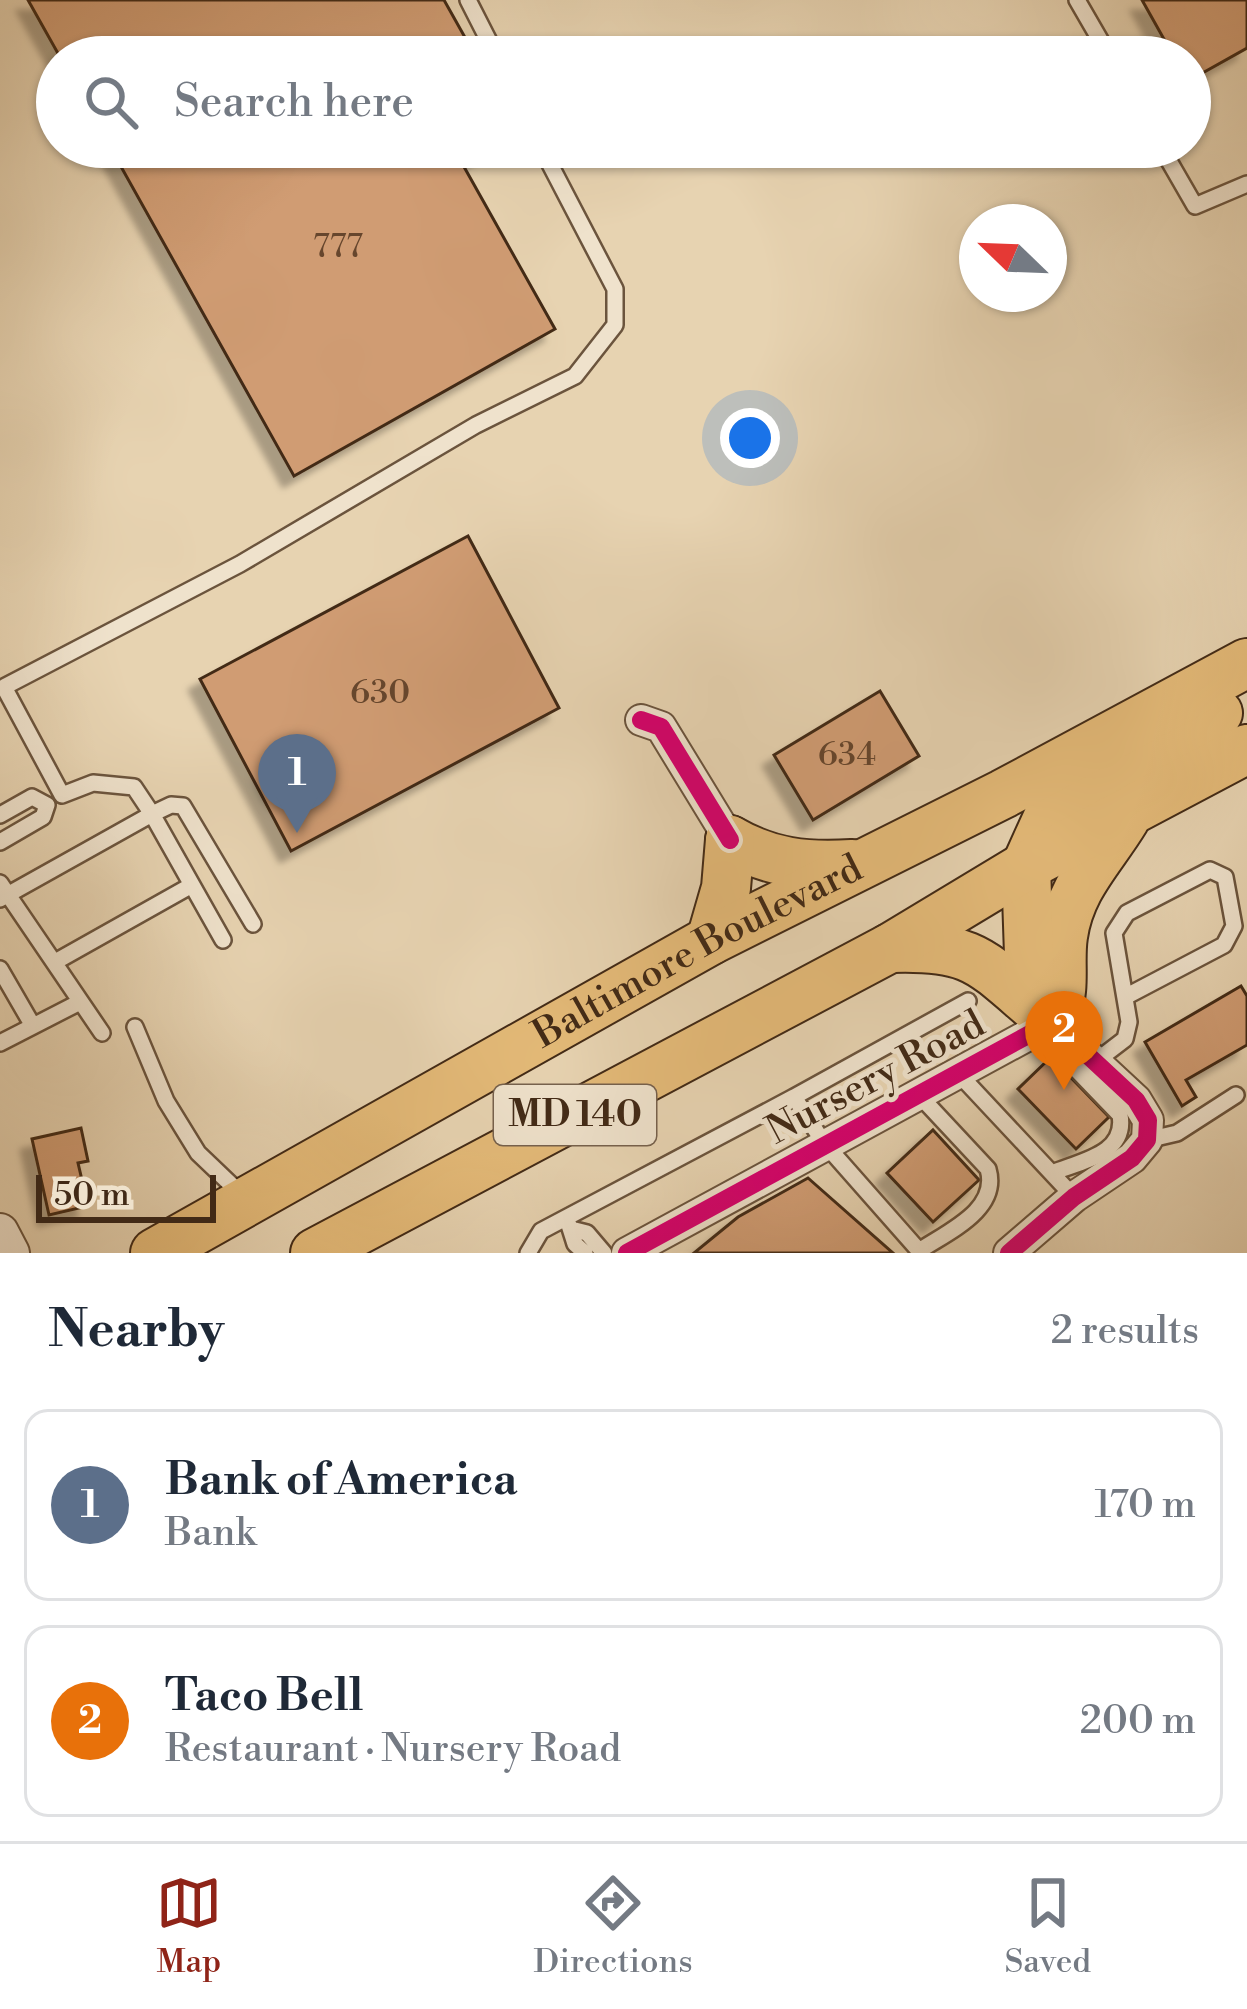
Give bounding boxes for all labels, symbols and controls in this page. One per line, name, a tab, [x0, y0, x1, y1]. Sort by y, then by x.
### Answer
search box	[36, 36, 1211, 168]
icon: search	[78, 69, 144, 135]
text: Search here	[174, 74, 414, 131]
north arrow	[959, 204, 1067, 312]
house number: 777	[313, 227, 363, 268]
your location	[720, 408, 780, 468]
house number: 630	[350, 673, 410, 714]
pin: 1	[258, 734, 336, 833]
house number: 634	[818, 735, 876, 776]
street label: Baltimore Boulevard	[524, 844, 870, 1060]
pin: 2	[1025, 991, 1103, 1090]
street label: Nursery Road	[759, 1000, 993, 1156]
road number: MD 140	[494, 1085, 656, 1145]
scale bar	[36, 1169, 216, 1222]
text: 50 m	[54, 1175, 130, 1216]
text: Nearby	[48, 1299, 224, 1363]
text: 2 results	[1051, 1307, 1199, 1356]
text: Bank of America	[165, 1452, 517, 1509]
text: 1	[81, 1481, 99, 1530]
text: 170 m	[1094, 1481, 1196, 1530]
text: Bank	[165, 1509, 256, 1558]
text: Taco Bell	[165, 1668, 363, 1725]
text: 2	[78, 1697, 102, 1746]
text: 200 m	[1080, 1697, 1196, 1746]
text: Restaurant · Nursery Road	[165, 1725, 621, 1774]
tab: Map	[156, 1870, 222, 1983]
tab: Directions	[534, 1870, 693, 1983]
tab: Saved	[1004, 1870, 1091, 1983]

